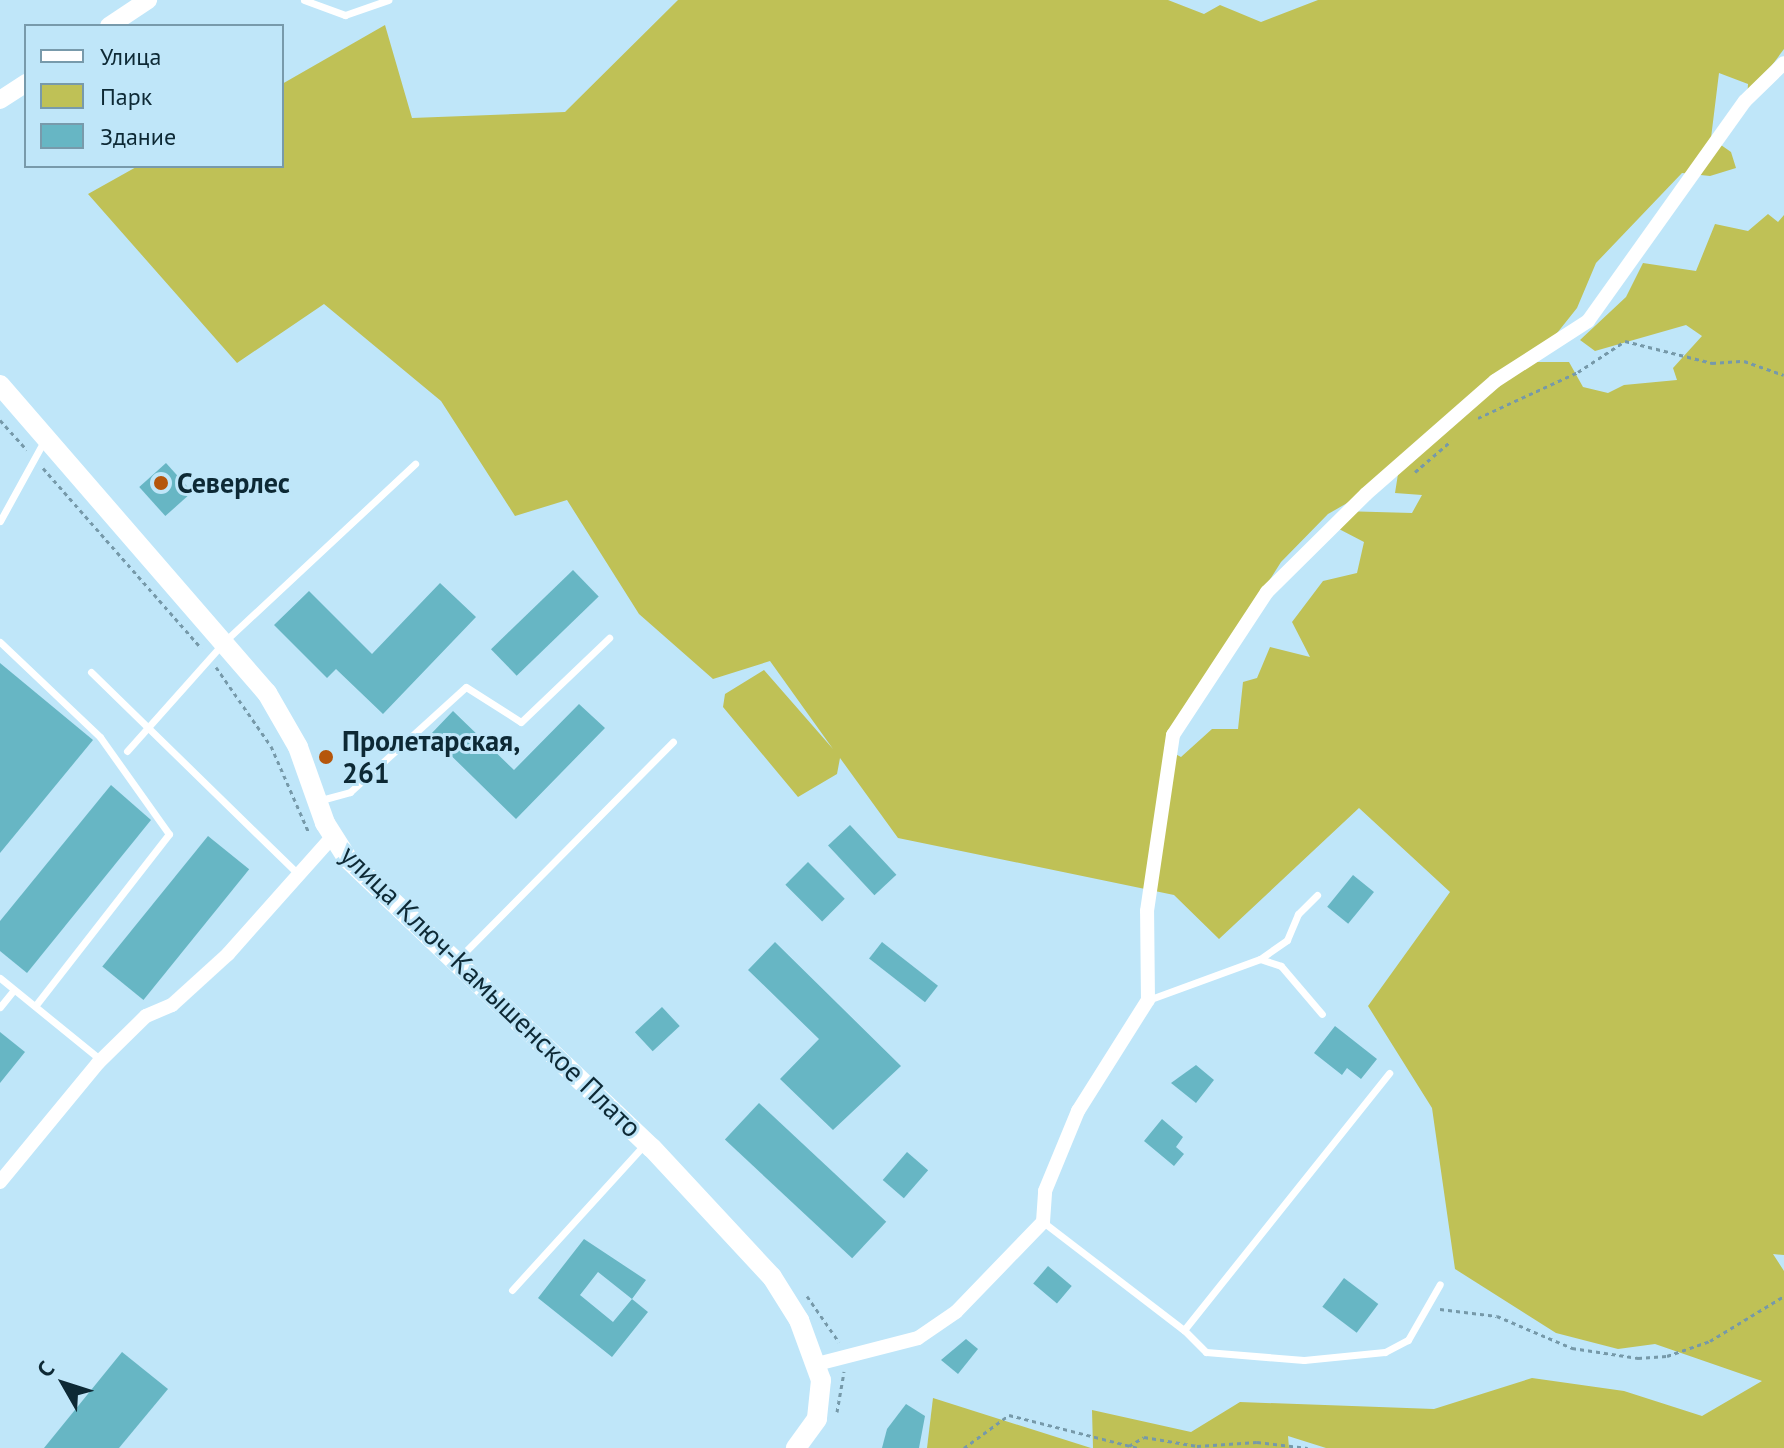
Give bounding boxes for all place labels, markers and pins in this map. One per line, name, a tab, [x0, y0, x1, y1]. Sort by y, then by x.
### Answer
place label: Северлес	[177, 466, 290, 500]
marker: Северлес	[152, 474, 170, 492]
place label: Пролетарская, 261	[342, 724, 520, 790]
marker: Пролетарская, 261	[317, 748, 335, 766]

